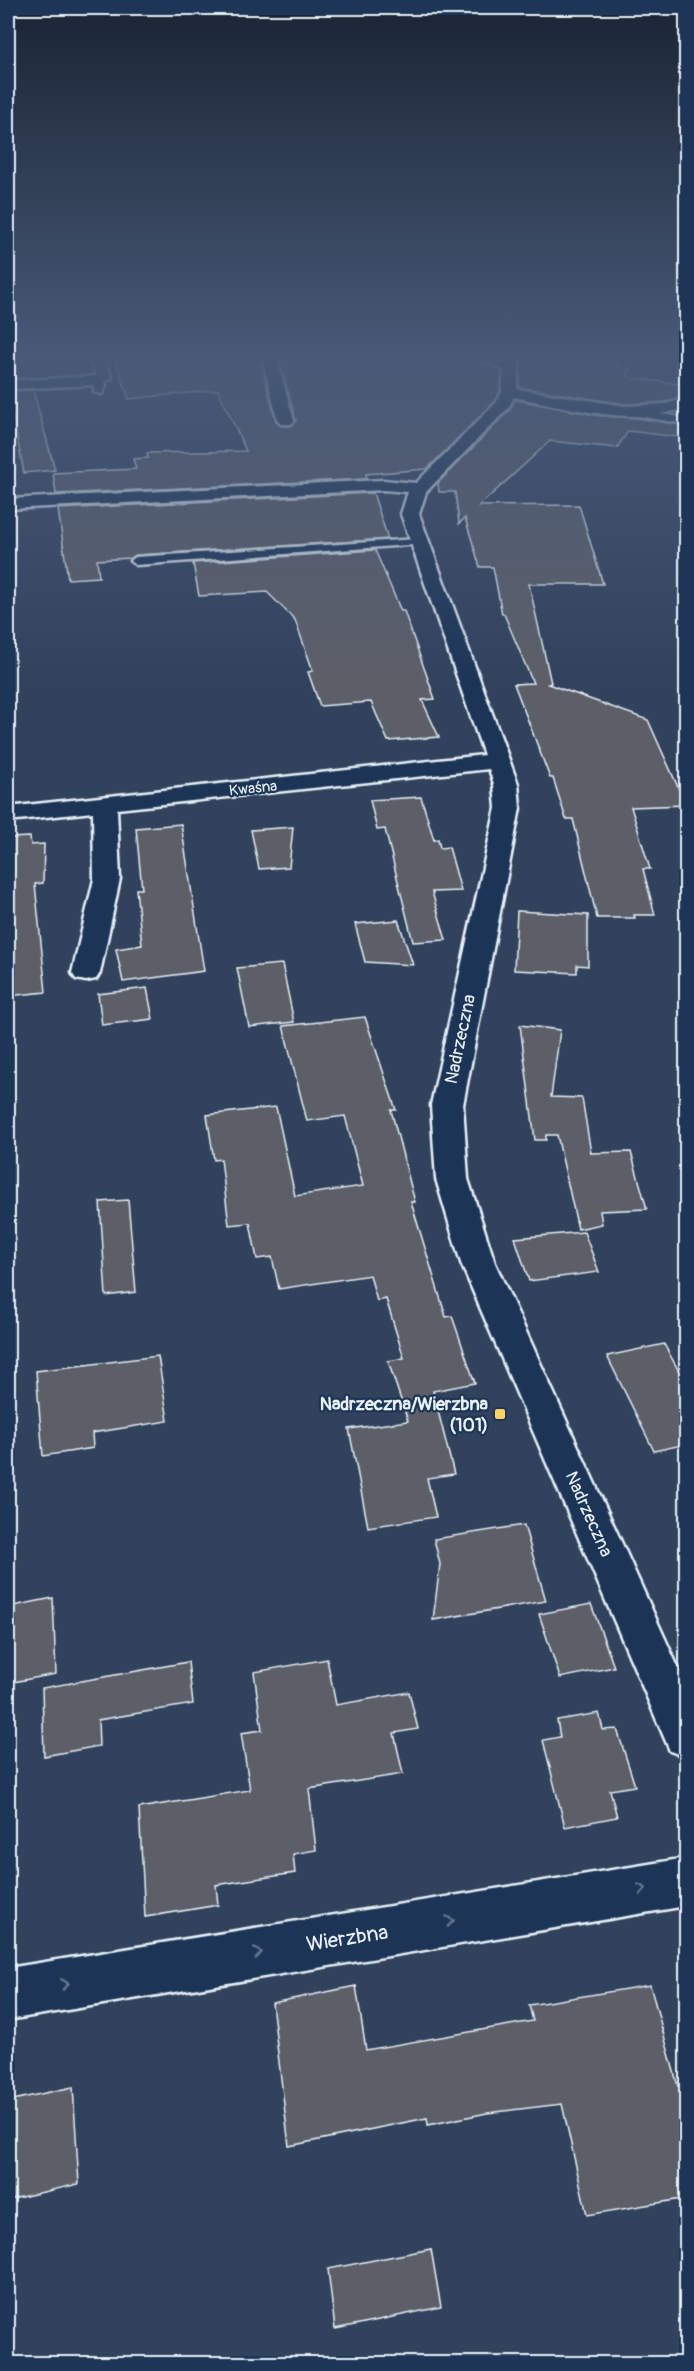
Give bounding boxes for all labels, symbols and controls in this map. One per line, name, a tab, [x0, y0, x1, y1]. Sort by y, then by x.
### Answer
street label: Kwaśna	[228, 777, 278, 800]
street label: Nadrzeczna	[440, 992, 481, 1086]
place label: Nadrzeczna/Wierzbna (101)	[320, 1393, 489, 1437]
marker: Nadrzeczna/Wierzbna (101)	[493, 1407, 507, 1421]
street label: Nadrzeczna	[560, 1468, 618, 1561]
one-way arrow	[637, 1883, 647, 1896]
one-way arrow	[445, 1915, 455, 1928]
street label: Wierzbna	[304, 1919, 390, 1958]
one-way arrow	[253, 1947, 262, 1959]
one-way arrow	[61, 1979, 70, 1991]

